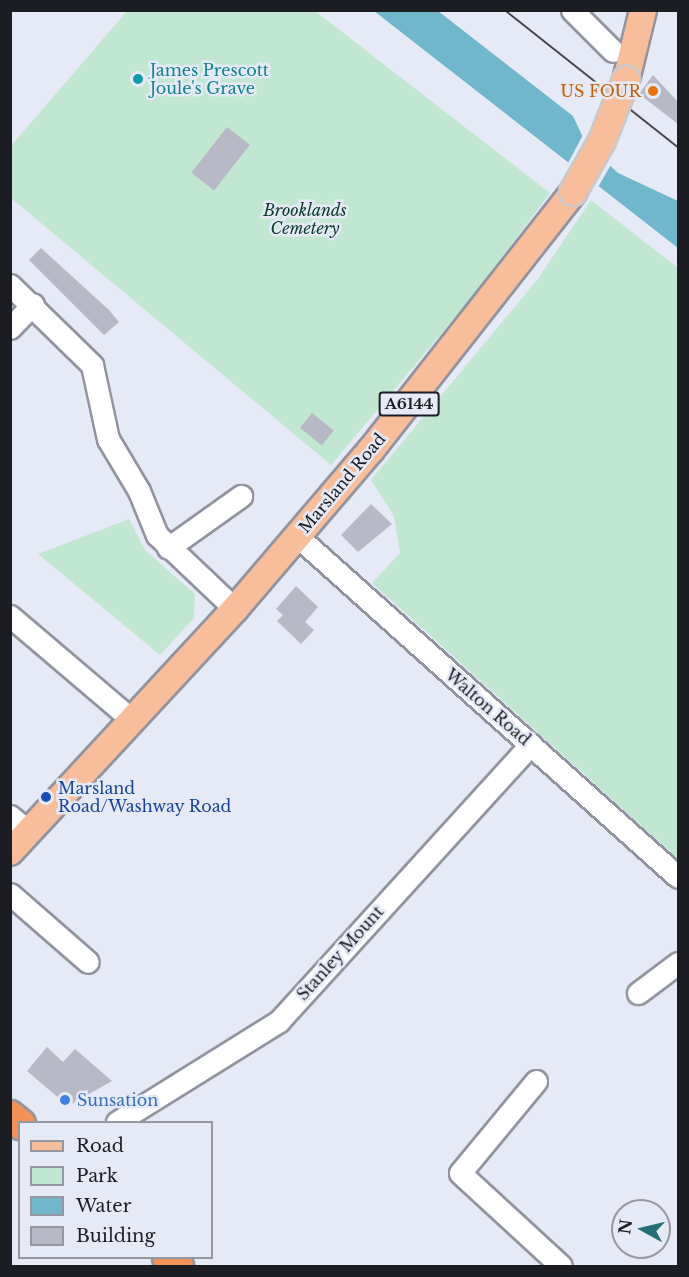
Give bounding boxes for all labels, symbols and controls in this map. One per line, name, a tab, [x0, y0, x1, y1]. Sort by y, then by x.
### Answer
place label: James Prescott Joule's Grave	[150, 60, 269, 98]
marker: James Prescott Joule's Grave	[131, 72, 145, 86]
place label: US FOUR	[560, 81, 641, 101]
marker: US FOUR	[646, 84, 660, 98]
park label: Brooklands Cemetery	[263, 200, 347, 238]
road number: A6144	[378, 392, 440, 416]
street label: Marsland Road	[295, 429, 389, 537]
street label: Walton Road	[442, 665, 534, 749]
place label: Marsland Road/Washway Road	[58, 778, 232, 816]
marker: Marsland Road/Washway Road	[39, 790, 53, 804]
street label: Stanley Mount	[293, 902, 387, 1004]
place label: Sunsation	[77, 1090, 158, 1110]
marker: Sunsation	[58, 1093, 72, 1107]
legend	[18, 1121, 213, 1259]
text: Road	[76, 1135, 124, 1157]
text: Park	[76, 1165, 118, 1187]
text: Water	[76, 1195, 131, 1217]
north arrow	[611, 1199, 671, 1259]
text: N	[614, 1218, 636, 1236]
text: Building	[76, 1225, 155, 1247]

